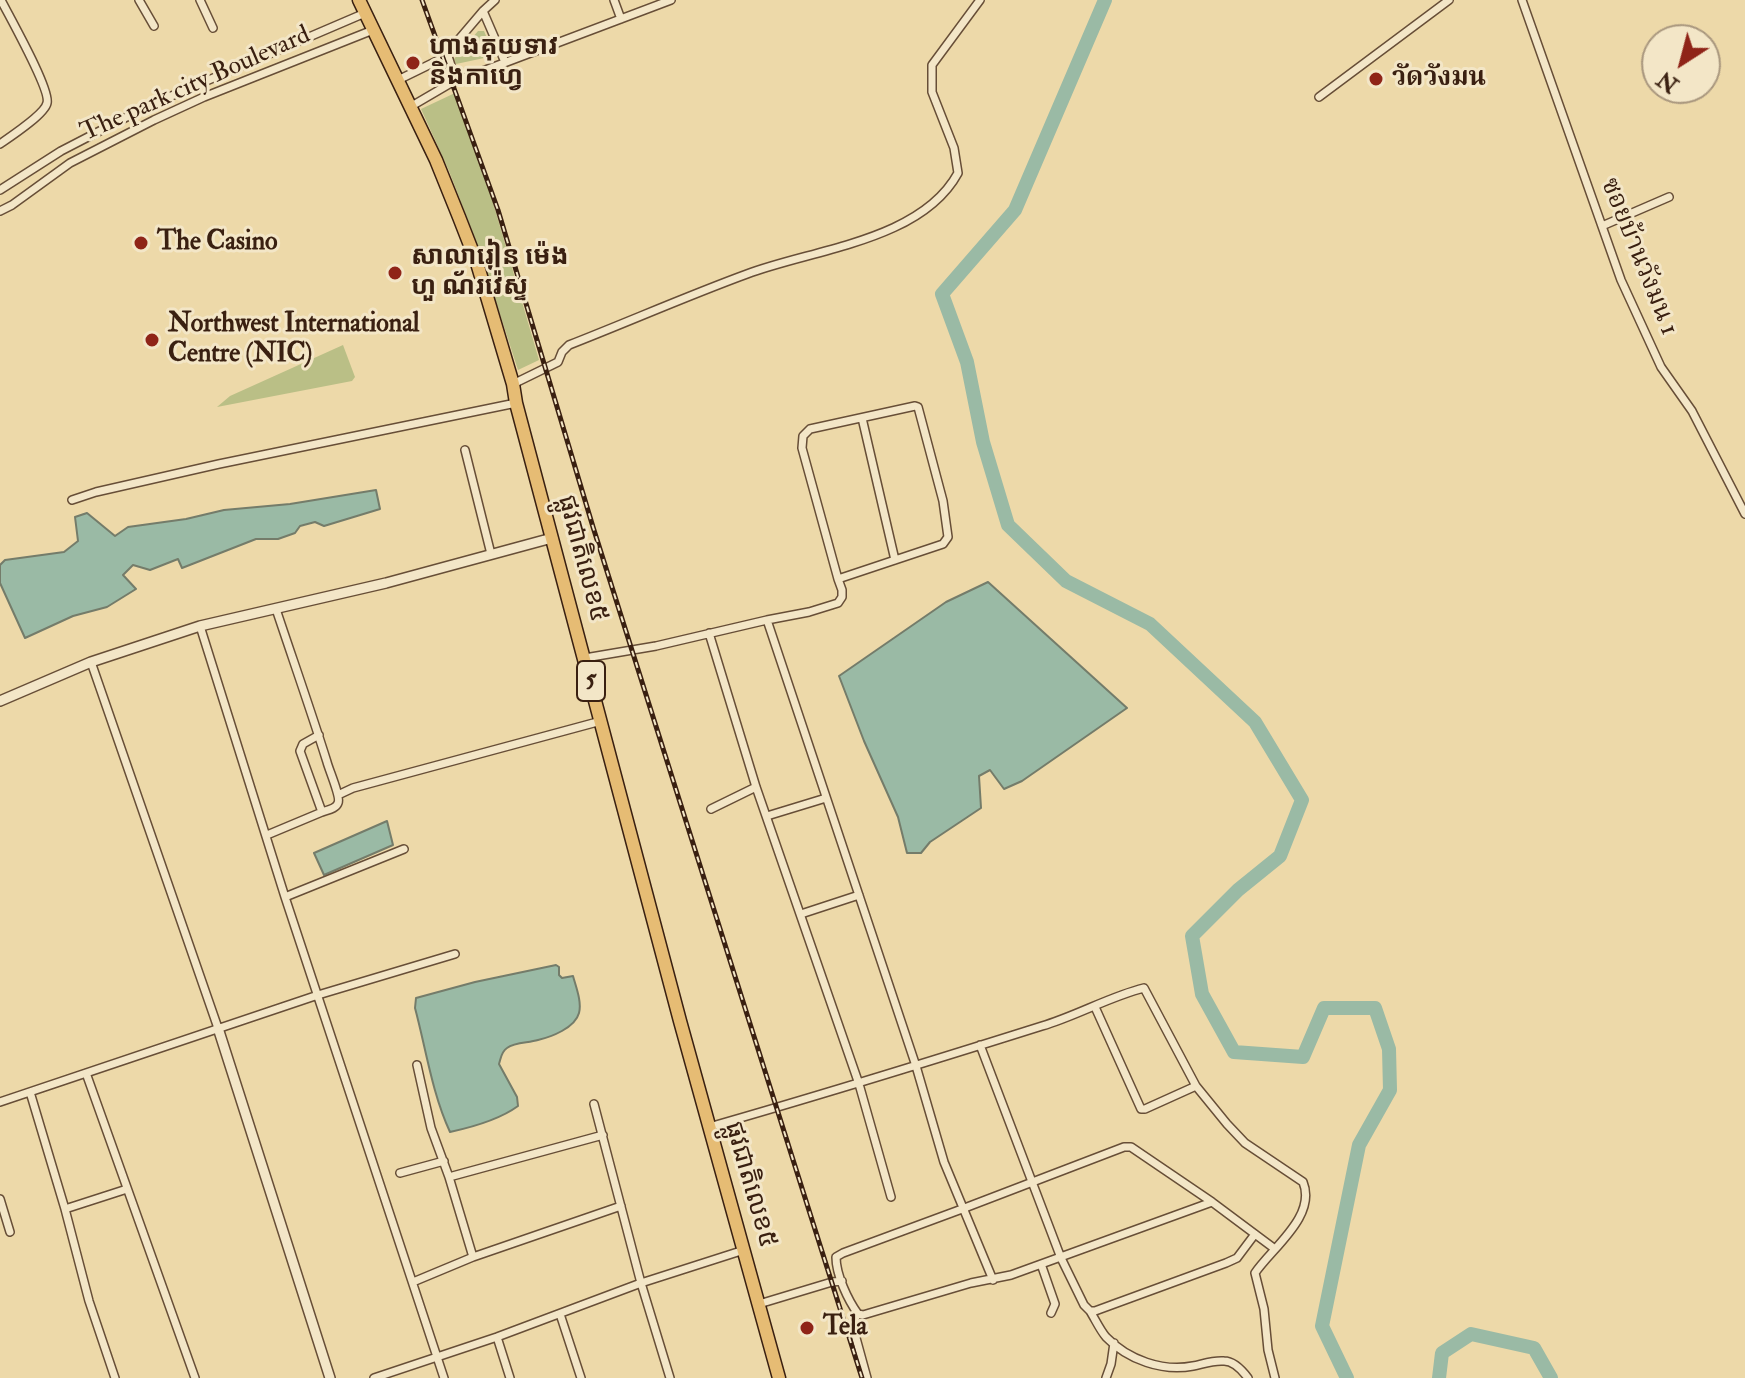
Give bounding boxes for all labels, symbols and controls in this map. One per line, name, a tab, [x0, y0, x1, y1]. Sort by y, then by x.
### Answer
street label: The park city Boulevard	[76, 20, 316, 150]
north arrow	[1641, 24, 1721, 104]
place label: ហាងគុយទាវ និងកាហ្វេ	[429, 32, 558, 94]
marker: ហាងគុយទាវ និងកាហ្វេ	[404, 54, 422, 72]
place label: วัดวังมน	[1392, 63, 1486, 95]
text: N	[1652, 65, 1684, 99]
marker: วัดวังมน	[1367, 70, 1385, 88]
street label: ซอยบ้านวังมน 1	[1592, 174, 1684, 340]
place label: The Casino	[157, 227, 278, 259]
marker: The Casino	[132, 234, 150, 252]
place label: សាលារៀន ម៉េង ហួ ណ័រវ៉េស្ទ	[411, 242, 569, 304]
marker: សាលារៀន ម៉េង ហួ ណ័រវ៉េស្ទ	[386, 264, 404, 282]
place label: Northwest International Centre (NIC)	[168, 309, 419, 370]
marker: Northwest International Centre (NIC)	[143, 331, 161, 349]
street label: ផ្លូវជាតិលេខ៥	[549, 492, 613, 626]
road number: 5	[577, 661, 605, 701]
street label: ផ្លូវជាតិលេខ៥	[716, 1118, 782, 1252]
place label: Tela	[823, 1312, 867, 1344]
marker: Tela	[798, 1319, 816, 1337]

